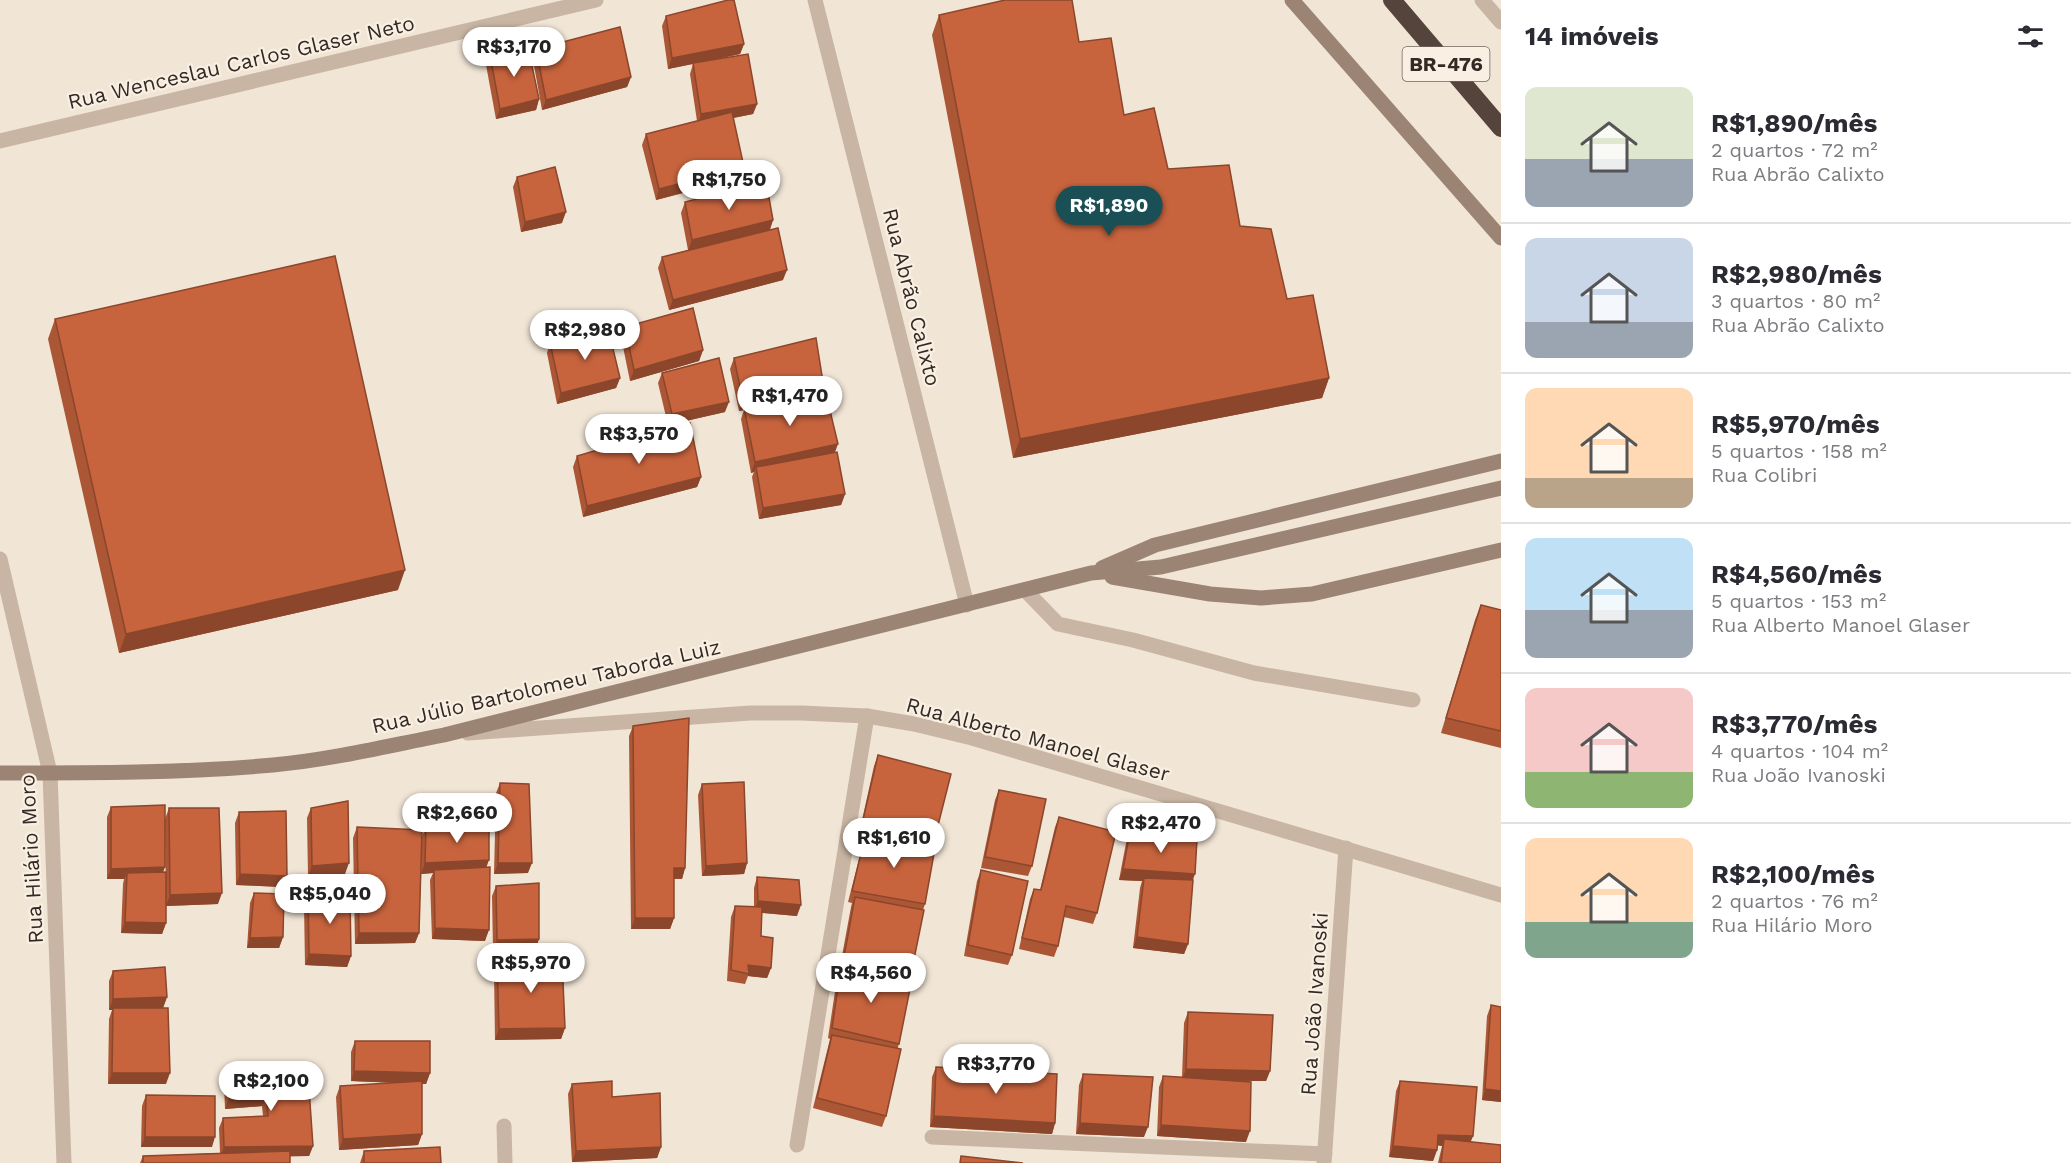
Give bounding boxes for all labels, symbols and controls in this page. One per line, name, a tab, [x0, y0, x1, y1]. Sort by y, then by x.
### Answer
street label: Rua Wenceslau Carlos Glaser Neto	[65, 10, 417, 114]
icon: filters	[2014, 20, 2047, 53]
text: 14 imóveis	[1525, 21, 1659, 51]
pin: R$3,170	[459, 27, 569, 78]
text: R$3,170	[476, 34, 552, 58]
road number: BR-476	[1402, 47, 1490, 81]
text: R$1,890/mês	[1711, 108, 1877, 138]
icon: home	[1573, 111, 1645, 183]
text: 2 quartos · 72 m²	[1711, 138, 1878, 162]
pin: R$1,750	[674, 160, 784, 211]
text: Rua Abrão Calixto	[1711, 162, 1885, 186]
text: R$1,750	[691, 167, 767, 191]
pin: R$1,890	[1054, 186, 1164, 237]
text: R$1,890	[1070, 193, 1148, 217]
street label: Rua Abrão Calixto	[878, 206, 946, 388]
text: R$2,980/mês	[1711, 259, 1882, 289]
icon: home	[1573, 262, 1645, 334]
text: 3 quartos · 80 m²	[1711, 289, 1880, 313]
pin: R$2,980	[530, 310, 640, 361]
text: Rua Abrão Calixto	[1711, 313, 1885, 337]
text: R$2,980	[544, 317, 626, 341]
pin: R$1,470	[735, 376, 845, 427]
text: R$1,470	[751, 383, 829, 407]
text: R$5,970/mês	[1711, 409, 1880, 439]
icon: home	[1573, 412, 1645, 484]
pin: R$3,570	[584, 414, 694, 465]
text: R$3,570	[599, 421, 679, 445]
text: 5 quartos · 158 m²	[1711, 439, 1887, 463]
text: Rua Colibri	[1711, 463, 1817, 487]
text: R$4,560/mês	[1711, 559, 1882, 589]
icon: home	[1573, 562, 1645, 634]
text: 5 quartos · 153 m²	[1711, 589, 1886, 613]
text: Rua Alberto Manoel Glaser	[1711, 613, 1970, 637]
street label: Rua Júlio Bartolomeu Taborda Luiz	[369, 634, 723, 738]
street label: Rua Alberto Manoel Glaser	[903, 692, 1173, 786]
text: R$3,770/mês	[1711, 709, 1877, 739]
icon: home	[1573, 712, 1645, 784]
text: 4 quartos · 104 m²	[1711, 739, 1888, 763]
text: Rua João Ivanoski	[1711, 763, 1886, 787]
street label: Rua Hilário Moro	[14, 774, 48, 944]
pin: R$2,660	[402, 793, 512, 844]
text: R$2,660	[416, 800, 498, 824]
pin: R$2,470	[1106, 803, 1216, 854]
text: R$2,470	[1121, 810, 1201, 834]
pin: R$1,610	[839, 818, 949, 869]
text: R$1,610	[857, 825, 931, 849]
text: R$2,100/mês	[1711, 859, 1875, 889]
icon: home	[1573, 862, 1645, 934]
pin: R$5,040	[275, 874, 385, 925]
text: R$5,040	[289, 881, 371, 905]
text: 2 quartos · 76 m²	[1711, 889, 1878, 913]
street label: Rua João Ivanoski	[1295, 912, 1333, 1096]
text: Rua Hilário Moro	[1711, 913, 1873, 937]
pin: R$5,970	[476, 943, 586, 994]
text: R$5,970	[491, 950, 571, 974]
pin: R$4,560	[816, 953, 926, 1004]
text: R$4,560	[830, 960, 912, 984]
pin: R$3,770	[941, 1044, 1051, 1095]
text: R$3,770	[957, 1051, 1035, 1075]
pin: R$2,100	[216, 1061, 326, 1112]
text: R$2,100	[233, 1068, 309, 1092]

